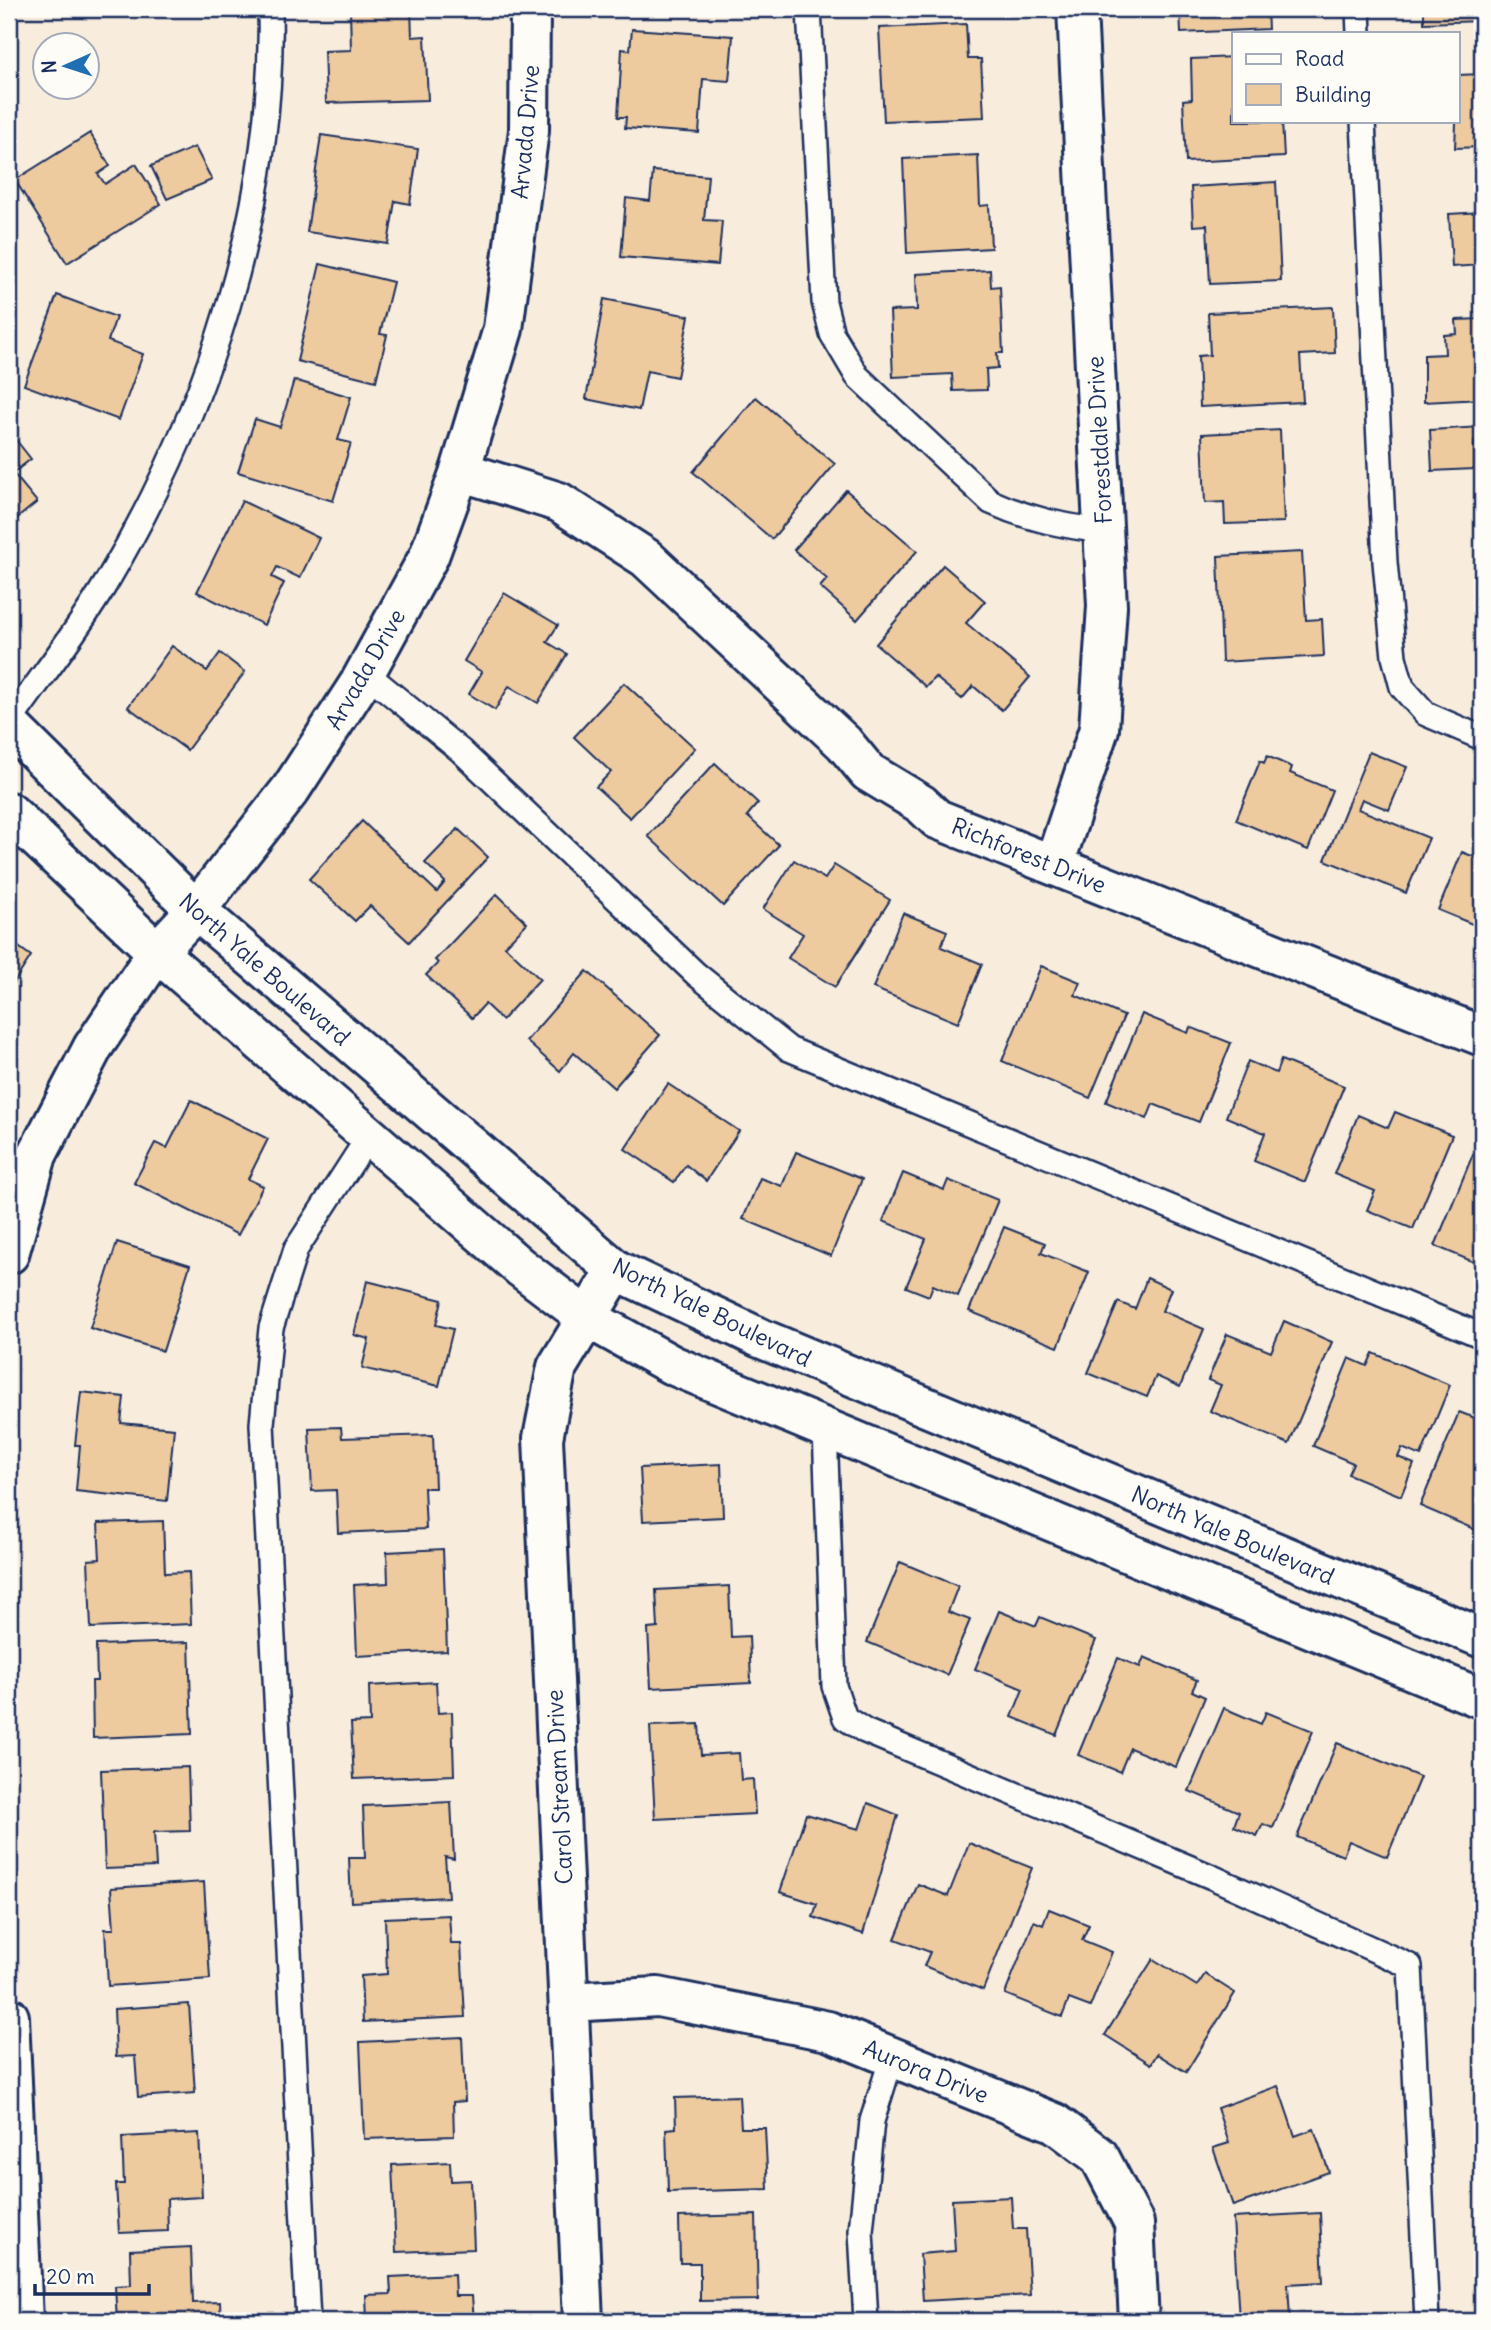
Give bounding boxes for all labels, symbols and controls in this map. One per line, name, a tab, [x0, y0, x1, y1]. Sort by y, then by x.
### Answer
north arrow	[32, 32, 102, 102]
legend	[1232, 32, 1460, 122]
text: Road	[1295, 45, 1344, 72]
text: N	[37, 60, 61, 74]
street label: Arvada Drive	[505, 64, 545, 200]
text: Building	[1295, 81, 1371, 108]
street label: Forestdale Drive	[1080, 355, 1118, 525]
street label: Arvada Drive	[319, 603, 411, 735]
street label: Richforest Drive	[948, 811, 1110, 899]
street label: North Yale Boulevard	[173, 887, 357, 1051]
street label: North Yale Boulevard	[608, 1251, 816, 1373]
street label: North Yale Boulevard	[1127, 1479, 1339, 1591]
street label: Carol Stream Drive	[539, 1689, 579, 1885]
street label: Aurora Drive	[859, 2033, 993, 2109]
scale bar	[35, 2253, 149, 2297]
text: 20 m	[46, 2263, 95, 2290]

